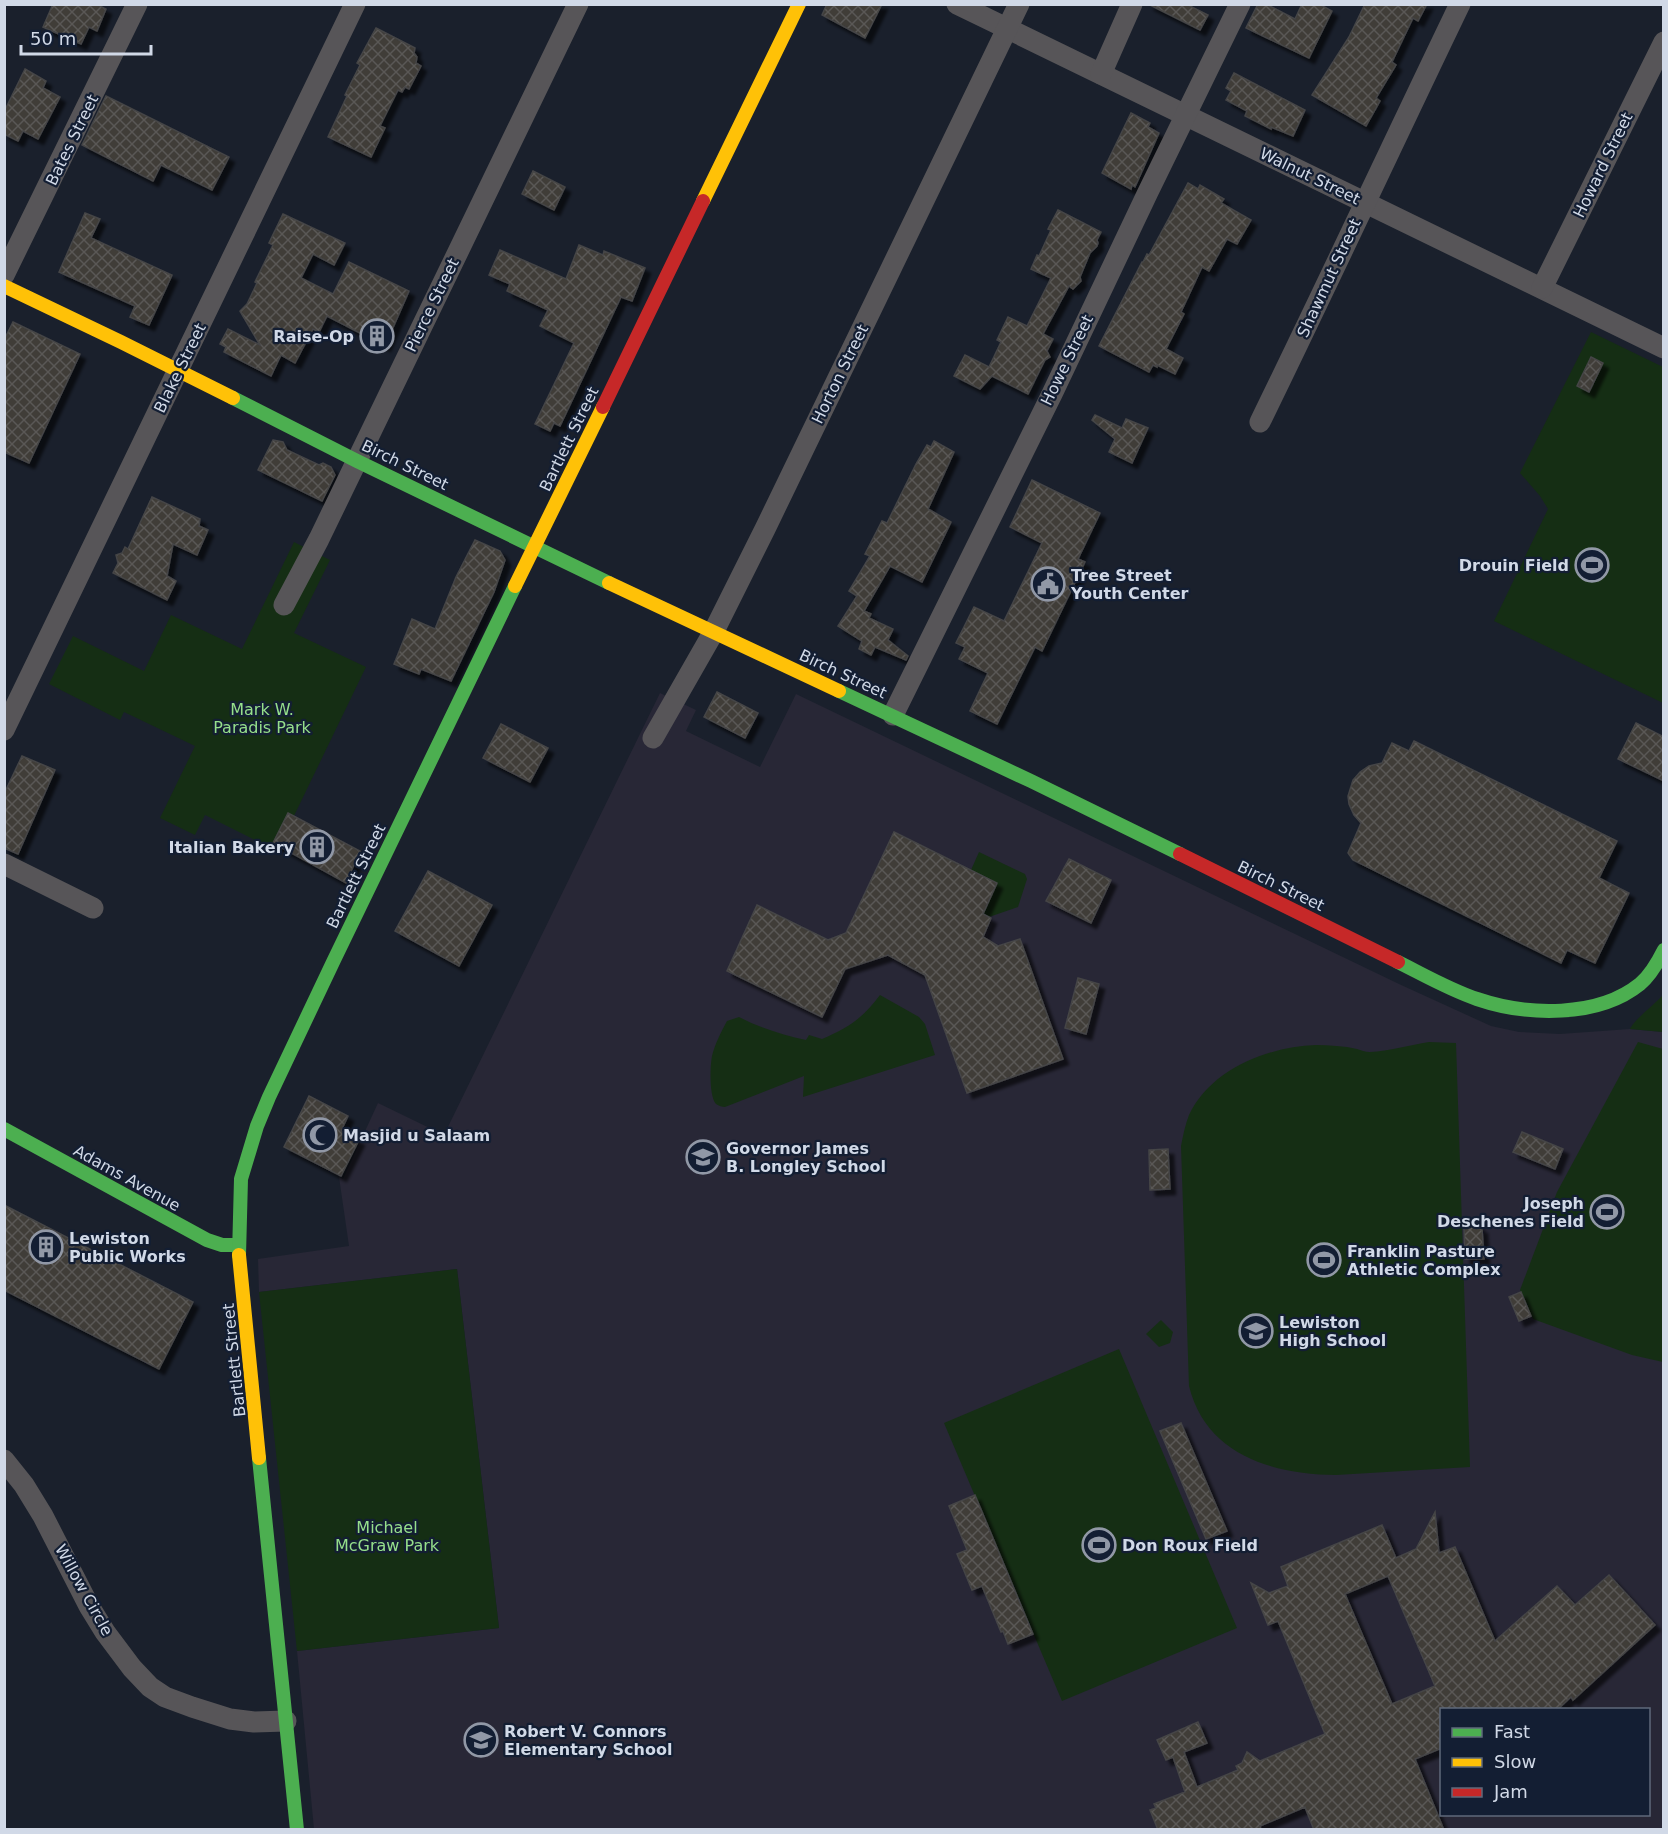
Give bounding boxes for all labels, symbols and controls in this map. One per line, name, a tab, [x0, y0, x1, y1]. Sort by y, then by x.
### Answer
scale bar	[21, 18, 152, 56]
text: 50 m	[30, 28, 76, 49]
street label: Bates Street	[42, 91, 102, 189]
street label: Howard Street	[1569, 109, 1637, 221]
street label: Walnut Street	[1257, 144, 1363, 208]
street label: Shawmut Street	[1293, 216, 1365, 340]
street label: Pierce Street	[401, 255, 463, 355]
street label: Howe Street	[1037, 312, 1097, 408]
building icon: Raise-Op	[359, 318, 395, 354]
street label: Blake Street	[150, 320, 210, 416]
street label: Horton Street	[808, 321, 872, 427]
place label: Raise-Op	[273, 327, 354, 346]
street label: Bartlett Street	[535, 384, 603, 494]
street label: Birch Street	[358, 436, 452, 494]
sports icon: Drouin Field	[1574, 547, 1610, 583]
place label: Drouin Field	[1459, 556, 1569, 575]
public building icon: Tree Street Youth Center	[1030, 566, 1066, 602]
place label: Tree Street Youth Center	[1070, 566, 1189, 603]
street label: Birch Street	[796, 645, 890, 703]
park label: Mark W. Paradis Park	[213, 700, 312, 737]
street label: Bartlett Street	[322, 821, 390, 931]
building icon: Italian Bakery	[299, 829, 335, 865]
place label: Italian Bakery	[169, 838, 295, 857]
street label: Birch Street	[1234, 857, 1328, 915]
mosque icon: Masjid u Salaam	[302, 1117, 338, 1153]
place label: Masjid u Salaam	[343, 1126, 490, 1145]
school or university icon: Governor James B. Longley School	[685, 1139, 721, 1175]
place label: Governor James B. Longley School	[726, 1139, 886, 1176]
street label: Adams Avenue	[70, 1141, 184, 1215]
place label: Joseph Deschenes Field	[1437, 1194, 1584, 1231]
sports icon: Joseph Deschenes Field	[1589, 1194, 1625, 1230]
building icon: Lewiston Public Works	[28, 1229, 64, 1265]
place label: Lewiston Public Works	[69, 1229, 186, 1266]
sports icon: Franklin Pasture Athletic Complex	[1306, 1242, 1342, 1278]
place label: Franklin Pasture Athletic Complex	[1347, 1242, 1501, 1279]
street label: Bartlett Street	[219, 1302, 249, 1418]
school or university icon: Lewiston High School	[1238, 1313, 1274, 1349]
place label: Lewiston High School	[1279, 1313, 1386, 1350]
park label: Michael McGraw Park	[335, 1518, 440, 1555]
sports icon: Don Roux Field	[1081, 1527, 1117, 1563]
place label: Don Roux Field	[1122, 1536, 1258, 1555]
street label: Willow Circle	[51, 1541, 117, 1639]
legend	[1440, 1708, 1650, 1816]
text: Fast	[1494, 1721, 1530, 1742]
school or university icon: Robert V. Connors Elementary School	[463, 1722, 499, 1758]
place label: Robert V. Connors Elementary School	[504, 1722, 672, 1759]
text: Slow	[1494, 1751, 1536, 1772]
text: Jam	[1493, 1781, 1528, 1802]

